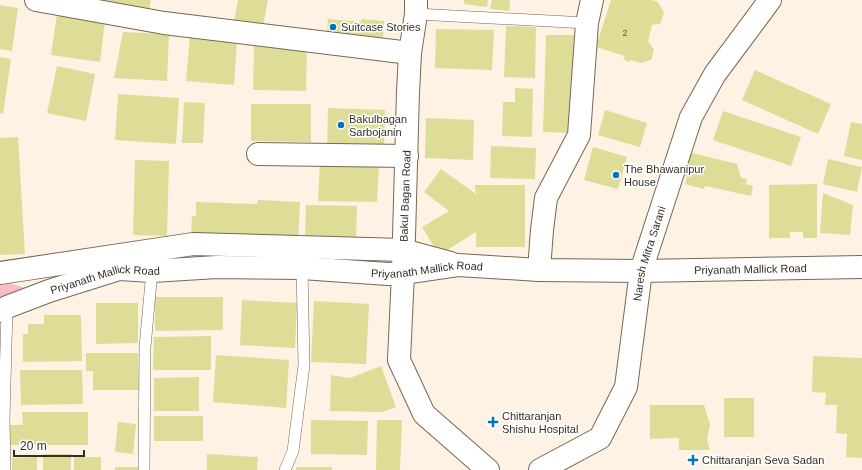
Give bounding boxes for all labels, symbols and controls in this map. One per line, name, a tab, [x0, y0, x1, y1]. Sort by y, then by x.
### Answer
place label: Suitcase Stories	[341, 21, 421, 33]
marker: Suitcase Stories	[328, 22, 338, 32]
house number: 2	[622, 28, 628, 38]
place label: Bakulbagan Sarbojanin	[349, 113, 407, 138]
marker: Bakulbagan Sarbojanin	[336, 120, 346, 130]
street label: Bakul Bagan Road	[397, 150, 413, 242]
place label: The Bhawanipur House	[624, 163, 704, 188]
marker: The Bhawanipur House	[611, 170, 621, 180]
street label: Naresh Mitra Sarani	[631, 205, 668, 302]
street label: Priyanath Mallick Road	[371, 259, 483, 280]
street label: Priyanath Mallick Road	[694, 262, 807, 276]
street label: Priyanath Mallick Road	[49, 263, 160, 296]
place label: Chittaranjan Shishu Hospital	[502, 410, 578, 435]
marker: Chittaranjan Shishu Hospital	[487, 416, 499, 428]
scale bar	[14, 432, 84, 458]
text: 20 m	[20, 439, 47, 453]
marker: Chittaranjan Seva Sadan	[687, 454, 699, 466]
place label: Chittaranjan Seva Sadan	[702, 454, 824, 466]

